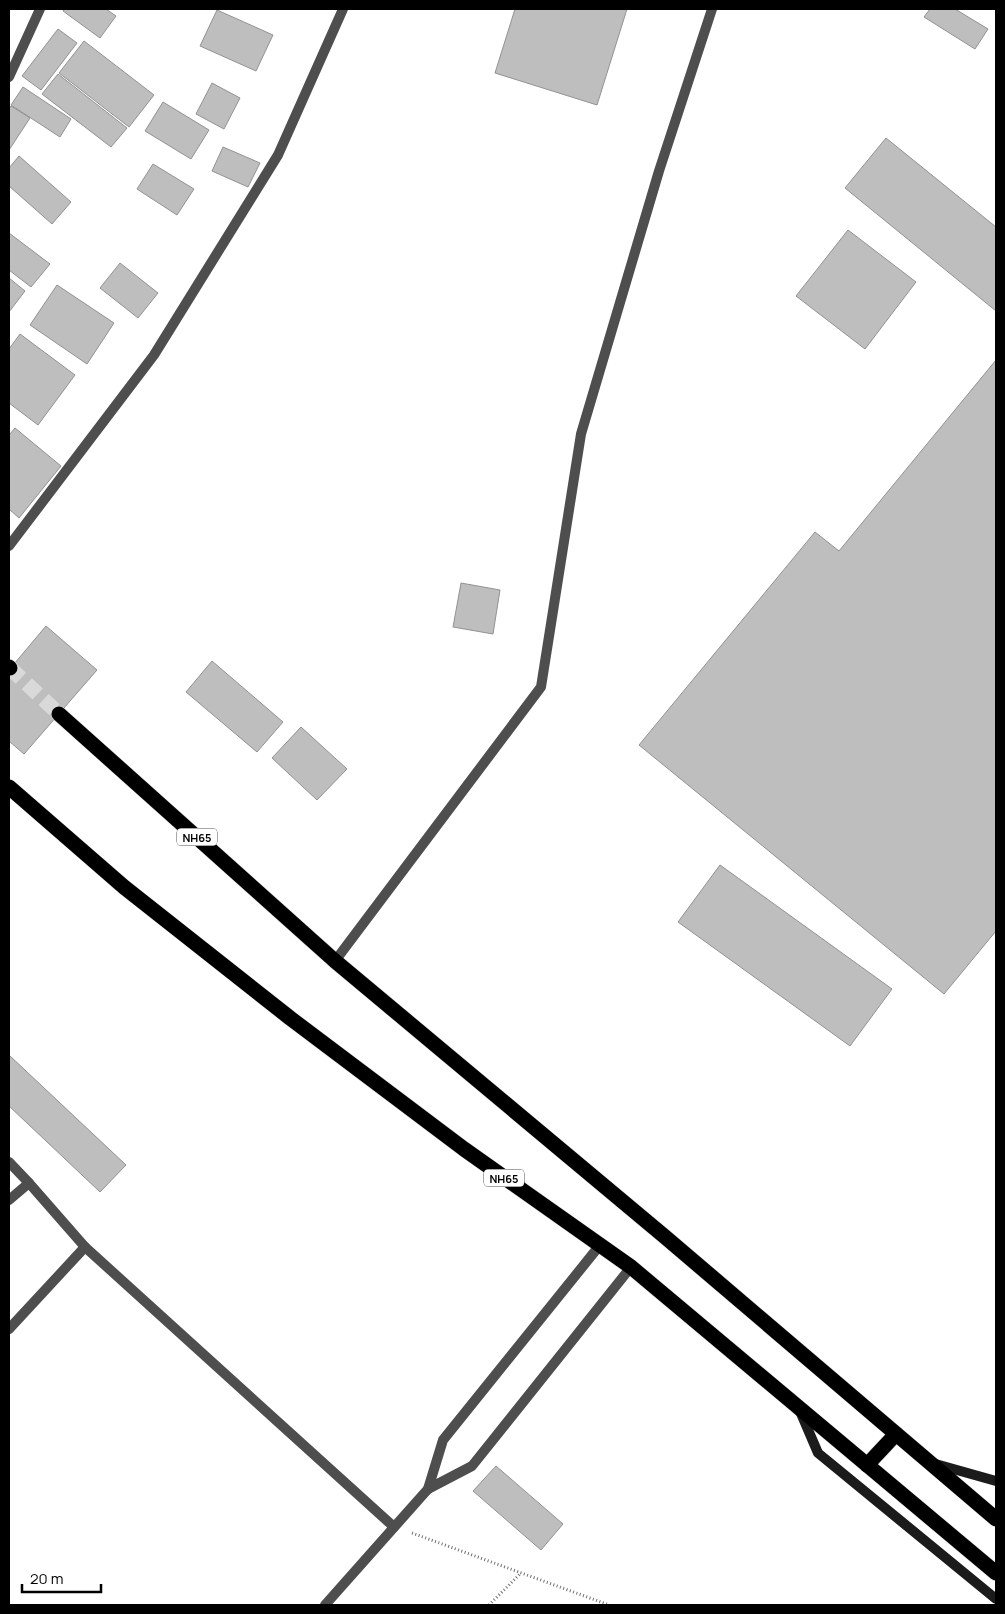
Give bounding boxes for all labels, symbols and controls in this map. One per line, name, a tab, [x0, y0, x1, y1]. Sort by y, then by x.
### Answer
road number: NH65	[177, 829, 217, 846]
road number: NH65	[484, 1170, 524, 1186]
scale bar	[22, 1562, 101, 1594]
text: 20 m	[30, 1568, 63, 1589]

